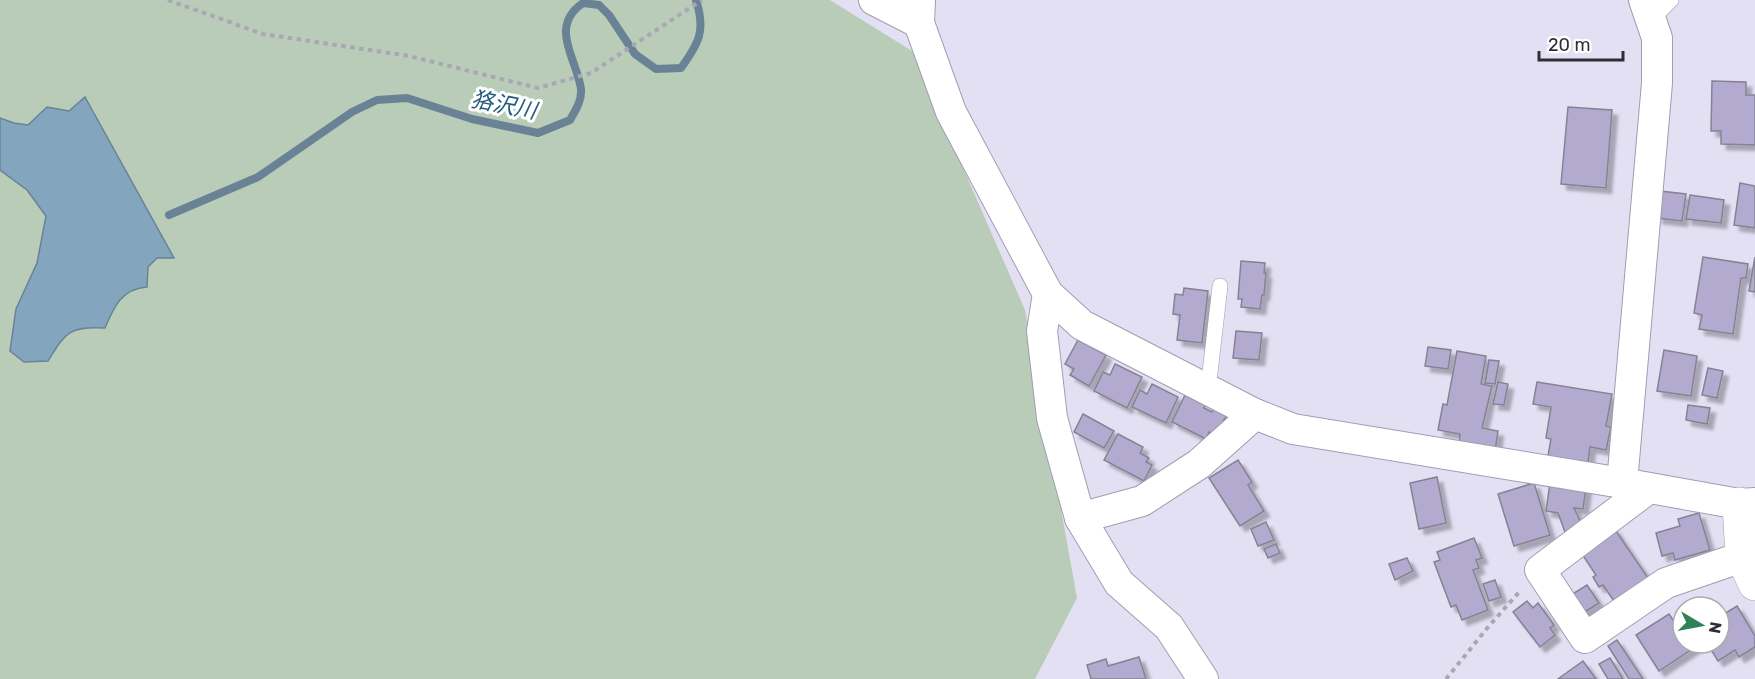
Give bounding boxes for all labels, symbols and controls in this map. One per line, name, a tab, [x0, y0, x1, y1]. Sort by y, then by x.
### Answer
scale bar	[1539, 24, 1623, 62]
text: 20 m	[1548, 34, 1590, 56]
water label: 狢沢川	[469, 85, 541, 125]
north arrow	[1671, 595, 1731, 655]
text: N	[1705, 620, 1726, 635]

